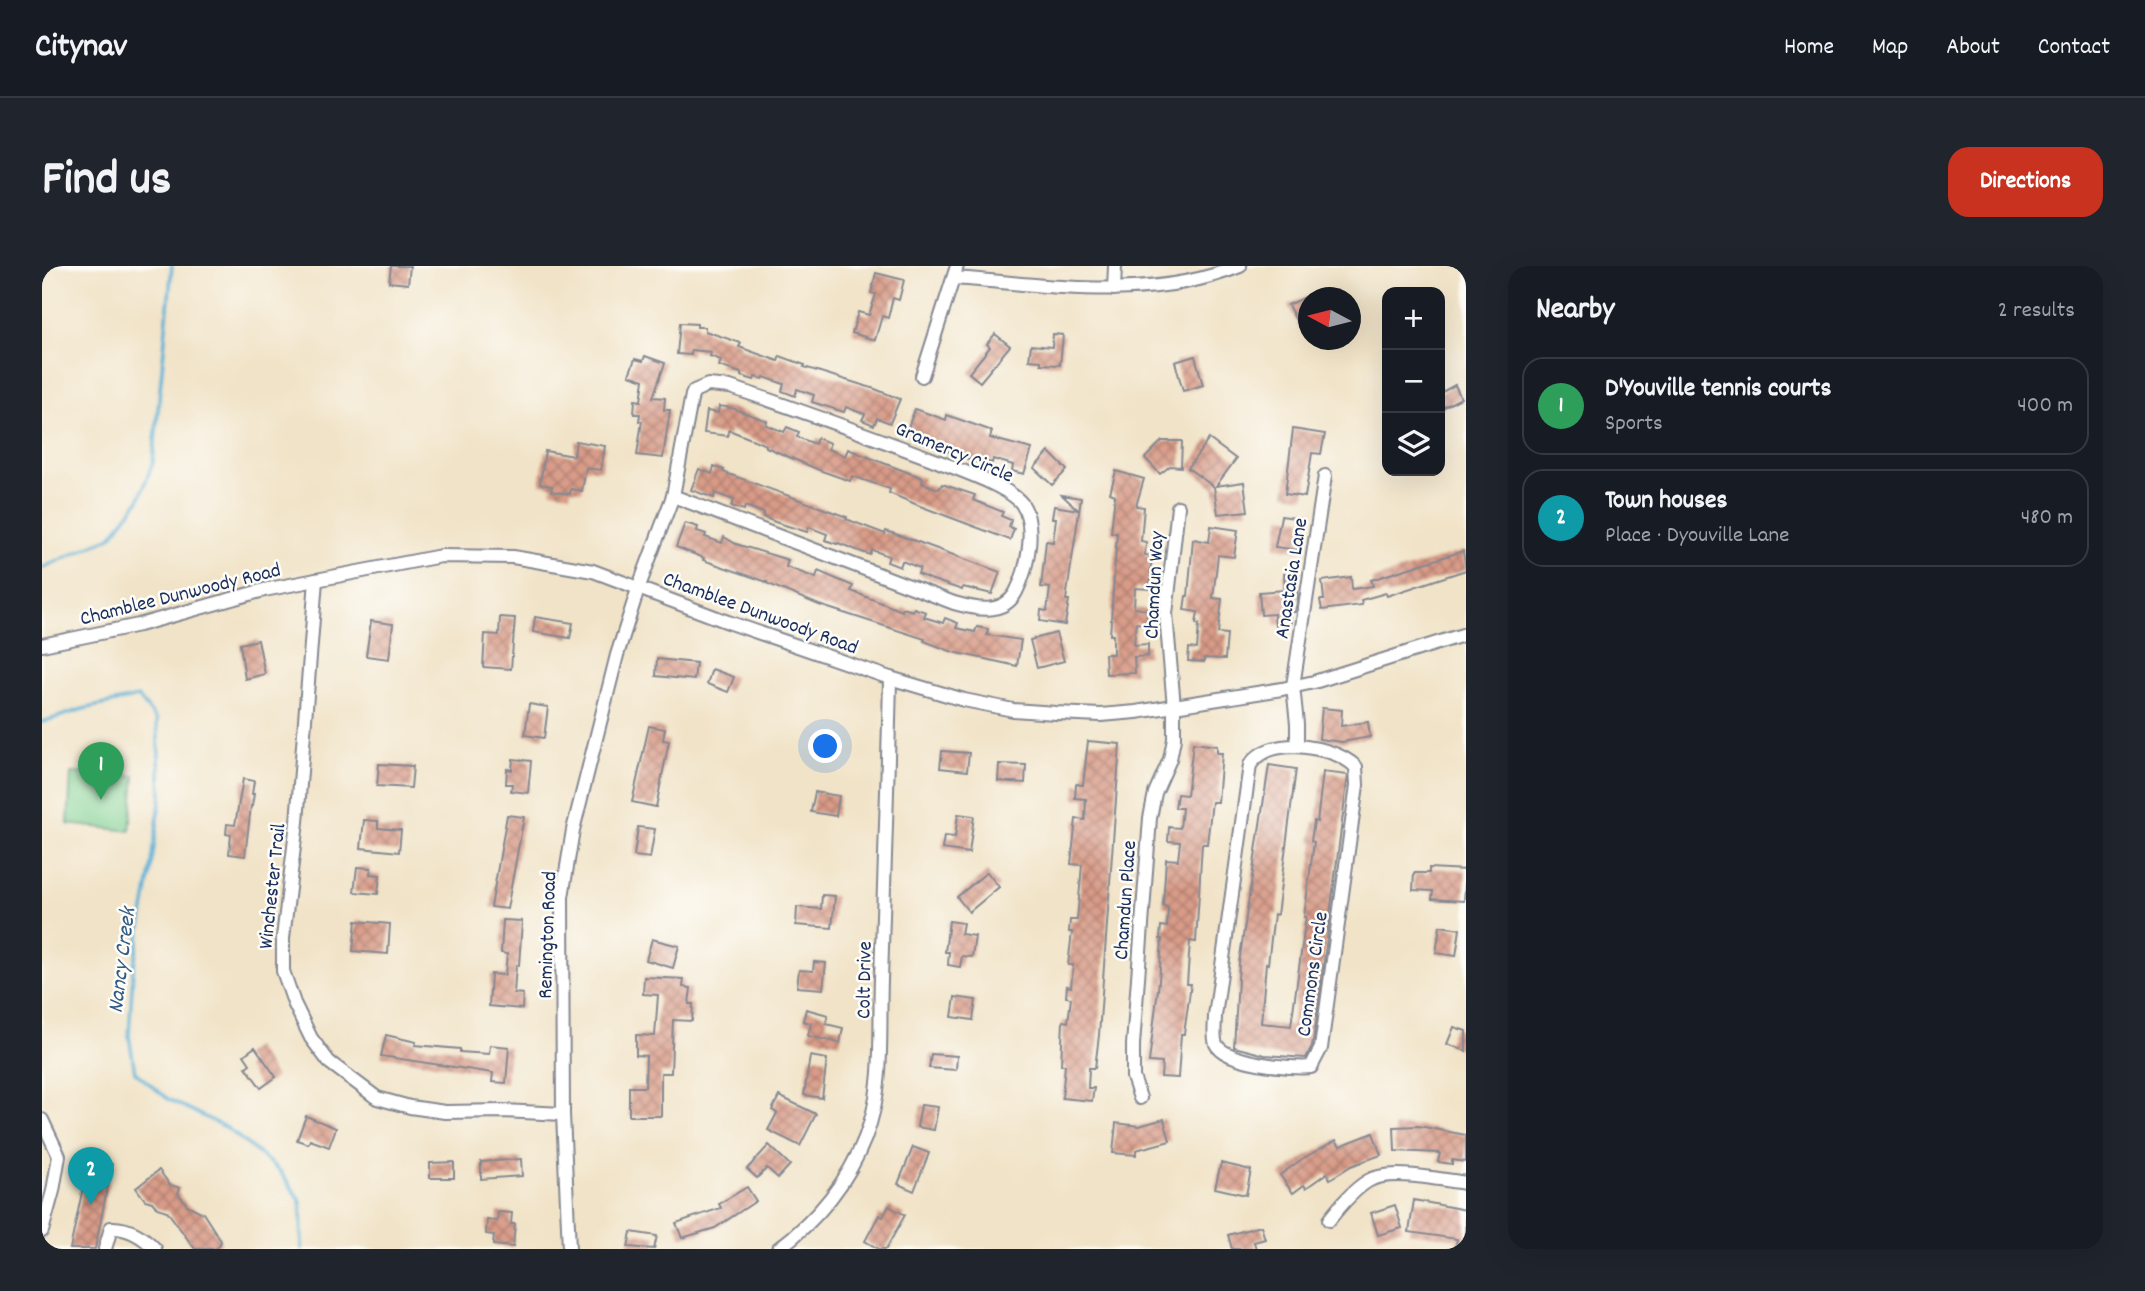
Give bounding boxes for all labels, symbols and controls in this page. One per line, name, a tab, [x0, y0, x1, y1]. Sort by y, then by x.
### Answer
text: Citynav	[35, 25, 127, 72]
text: Home	[1784, 31, 1834, 65]
text: Map	[1872, 31, 1908, 65]
text: About	[1946, 31, 2000, 65]
text: Contact	[2038, 31, 2110, 65]
text: Find us	[42, 147, 171, 217]
button: Directions	[1948, 147, 2103, 217]
north arrow	[1298, 287, 1361, 350]
map controls	[1382, 287, 1445, 476]
button: +	[1382, 287, 1445, 350]
text: Nearby	[1536, 290, 1614, 333]
text: 2 results	[1998, 295, 2075, 328]
button: −	[1382, 350, 1445, 413]
text: D'Youville tennis courts	[1605, 371, 1831, 408]
text: 1	[1558, 390, 1564, 423]
text: 400 m	[2017, 390, 2073, 423]
text: Sports	[1605, 408, 1663, 441]
button: layers	[1382, 413, 1445, 476]
street label: Gramercy Circle	[890, 415, 1018, 492]
text: Town houses	[1605, 483, 1727, 520]
text: 2	[1556, 502, 1566, 535]
text: 480 m	[2021, 502, 2073, 535]
street label: Anastasia Lane	[1269, 516, 1317, 641]
text: Place · Dyouville Lane	[1605, 520, 1789, 553]
street label: Chamdun Way	[1138, 530, 1174, 640]
street label: Chamblee Dunwoody Road	[77, 556, 284, 635]
street label: Chamblee Dunwoody Road	[658, 566, 862, 664]
your location	[808, 729, 842, 763]
pin: 1	[78, 742, 124, 800]
street label: Winchester Trail	[252, 822, 295, 951]
street label: Chamdun Place	[1108, 839, 1146, 961]
street label: Remington Road	[532, 871, 566, 999]
water label: Nancy Creek	[101, 903, 147, 1015]
street label: Commons Circle	[1290, 910, 1338, 1039]
street label: Colt Drive	[850, 941, 882, 1019]
pin: 2	[68, 1147, 114, 1205]

